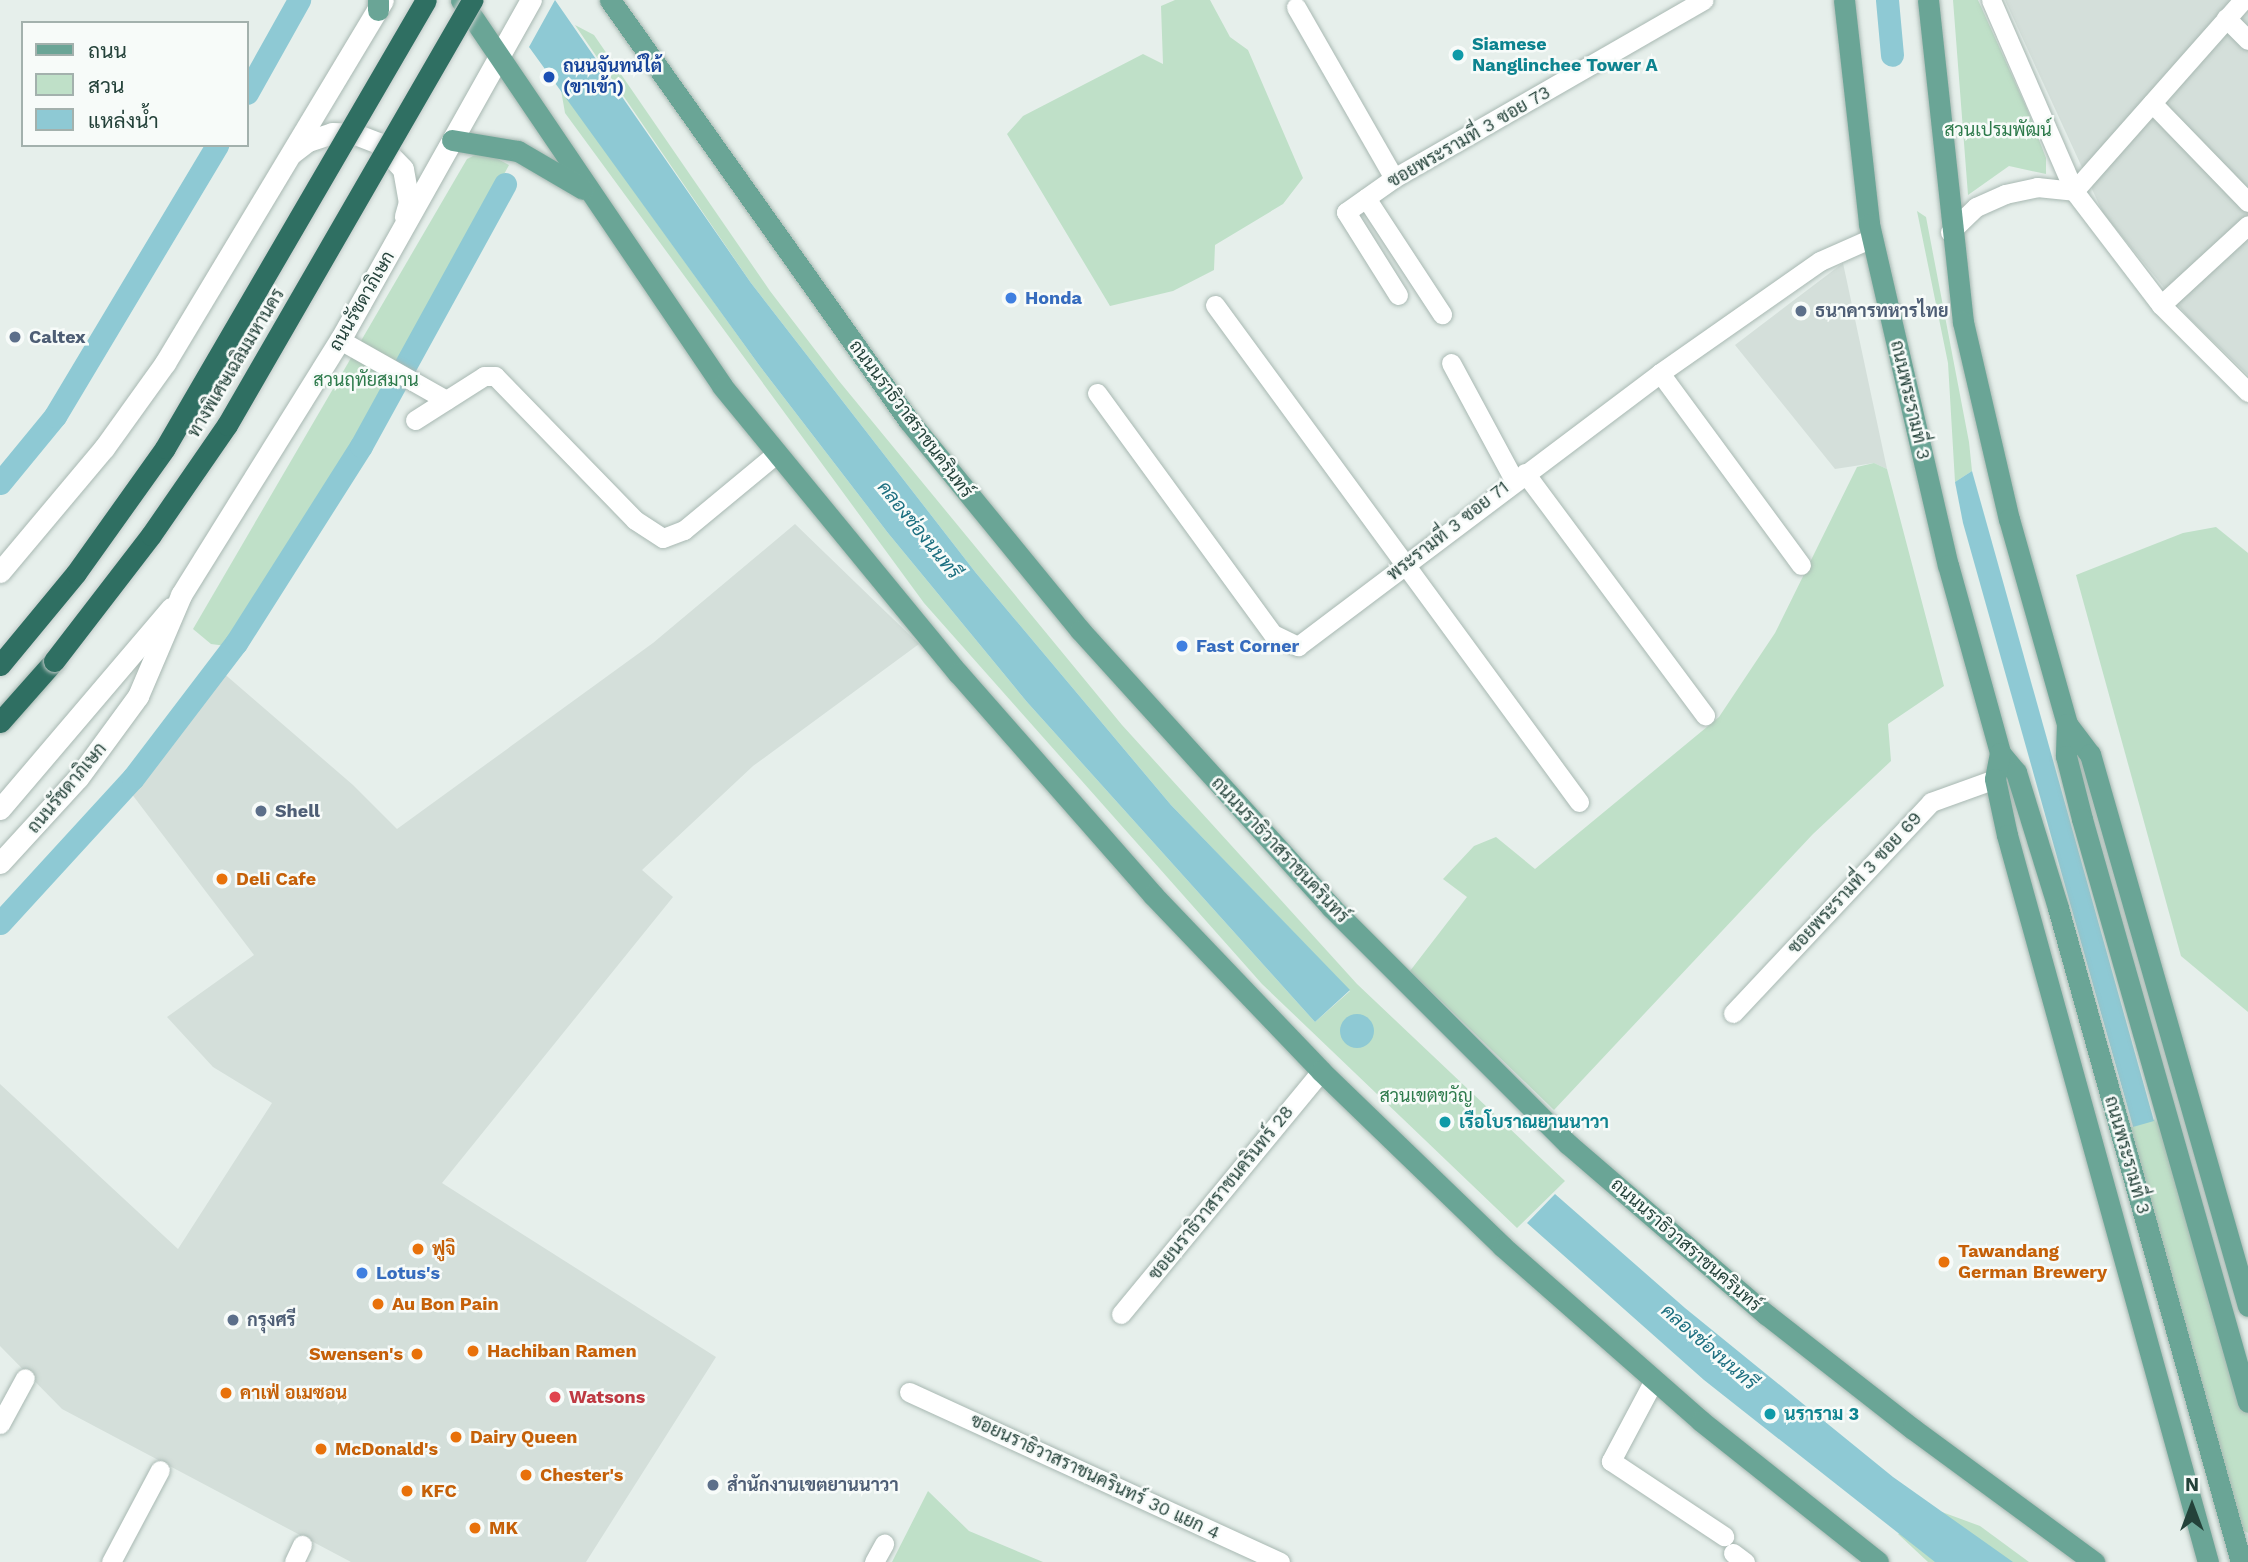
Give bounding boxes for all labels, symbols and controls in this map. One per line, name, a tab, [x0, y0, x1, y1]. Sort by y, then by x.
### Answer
legend	[21, 21, 248, 147]
place label: Siamese Nanglinchee Tower A	[1472, 34, 1659, 76]
text: ถนน	[88, 38, 127, 63]
marker: Siamese Nanglinchee Tower A	[1450, 47, 1466, 63]
place label: ถนนจันทน์ใต้ (ขาเข้า)	[563, 56, 662, 98]
marker: ถนนจันทน์ใต้ (ขาเข้า)	[541, 69, 557, 85]
text: สวน	[88, 73, 124, 98]
street label: ซอยพระรามที่ 3 ซอย 73	[1383, 81, 1555, 193]
text: แหล่งน้ำ	[88, 108, 159, 133]
park label: สวนเปรมพัฒน์	[1944, 119, 2052, 141]
street label: ถนนรัชดาภิเษก	[325, 247, 399, 355]
street label: ทางพิเศษเฉลิมมหานคร	[183, 285, 289, 441]
place label: Honda	[1025, 287, 1082, 309]
marker: Honda	[1003, 290, 1019, 306]
place label: ธนาคารทหารไทย	[1815, 300, 1949, 322]
marker: ธนาคารทหารไทย	[1793, 303, 1809, 319]
place label: Caltex	[29, 326, 86, 348]
marker: Caltex	[7, 329, 23, 345]
street label: ถนนนราธิวาสราชนครินทร์	[845, 336, 977, 502]
street label: ถนนพระรามที่ 3	[1886, 338, 1934, 462]
park label: สวนฤทัยสมาน	[313, 369, 419, 391]
water label: คลองช่องนนทรี	[873, 476, 965, 584]
street label: พระรามที่ 3 ซอย 71	[1382, 476, 1514, 586]
place label: Fast Corner	[1196, 635, 1299, 657]
marker: Fast Corner	[1174, 638, 1190, 654]
street label: ถนนรัชดาภิเษก	[23, 738, 111, 838]
street label: ถนนนราธิวาสราชนครินทร์	[1207, 772, 1353, 928]
place label: Shell	[275, 800, 320, 822]
marker: Shell	[253, 803, 269, 819]
street label: ซอยพระรามที่ 3 ซอย 69	[1784, 807, 1926, 959]
place label: Deli Cafe	[236, 868, 316, 890]
marker: Deli Cafe	[214, 871, 230, 887]
park label: สวนเขตขวัญ	[1379, 1085, 1473, 1107]
street label: ถนนพระรามที่ 3	[2100, 1094, 2154, 1216]
street label: ซอยนราธิวาสราชนครินทร์ 28	[1144, 1101, 1298, 1285]
place label: เรือโบราณยานนาวา	[1459, 1111, 1609, 1133]
marker: เรือโบราณยานนาวา	[1437, 1114, 1453, 1130]
street label: ถนนนราธิวาสราชนครินทร์	[1607, 1174, 1765, 1316]
place label: ฟูจิ	[432, 1238, 456, 1260]
marker: ฟูจิ	[410, 1241, 426, 1257]
place label: Tawandang German Brewery	[1958, 1241, 2107, 1284]
marker: Tawandang German Brewery	[1936, 1254, 1952, 1270]
place label: Lotus's	[376, 1262, 440, 1284]
marker: Lotus's	[354, 1265, 370, 1281]
place label: Au Bon Pain	[392, 1293, 499, 1315]
marker: Au Bon Pain	[370, 1296, 386, 1312]
water label: คลองช่องนนทรี	[1656, 1299, 1762, 1395]
place label: กรุงศรี	[247, 1309, 296, 1331]
marker: กรุงศรี	[225, 1312, 241, 1328]
place label: Hachiban Ramen	[487, 1340, 637, 1362]
place label: Swensen's	[309, 1343, 403, 1365]
marker: Hachiban Ramen	[465, 1343, 481, 1359]
marker: Swensen's	[409, 1346, 425, 1362]
place label: คาเฟ่ อเมซอน	[240, 1382, 347, 1404]
marker: คาเฟ่ อเมซอน	[218, 1385, 234, 1401]
place label: Watsons	[569, 1386, 645, 1408]
marker: Watsons	[547, 1389, 563, 1405]
place label: นราราม 3	[1784, 1403, 1859, 1425]
marker: นราราม 3	[1762, 1406, 1778, 1422]
street label: ซอยนราธิวาสราชนครินทร์ 30 แยก 4	[967, 1410, 1223, 1544]
place label: Dairy Queen	[470, 1426, 578, 1448]
marker: Dairy Queen	[448, 1429, 464, 1445]
place label: McDonald's	[335, 1438, 438, 1460]
marker: McDonald's	[313, 1441, 329, 1457]
place label: Chester's	[540, 1464, 623, 1486]
marker: Chester's	[518, 1467, 534, 1483]
north arrow	[2157, 1471, 2227, 1541]
text: N	[2185, 1473, 2199, 1496]
place label: สำนักงานเขตยานนาวา	[727, 1474, 899, 1496]
marker: สำนักงานเขตยานนาวา	[705, 1477, 721, 1493]
place label: KFC	[421, 1480, 457, 1502]
marker: KFC	[399, 1483, 415, 1499]
place label: MK	[489, 1517, 518, 1539]
marker: MK	[467, 1520, 483, 1536]

